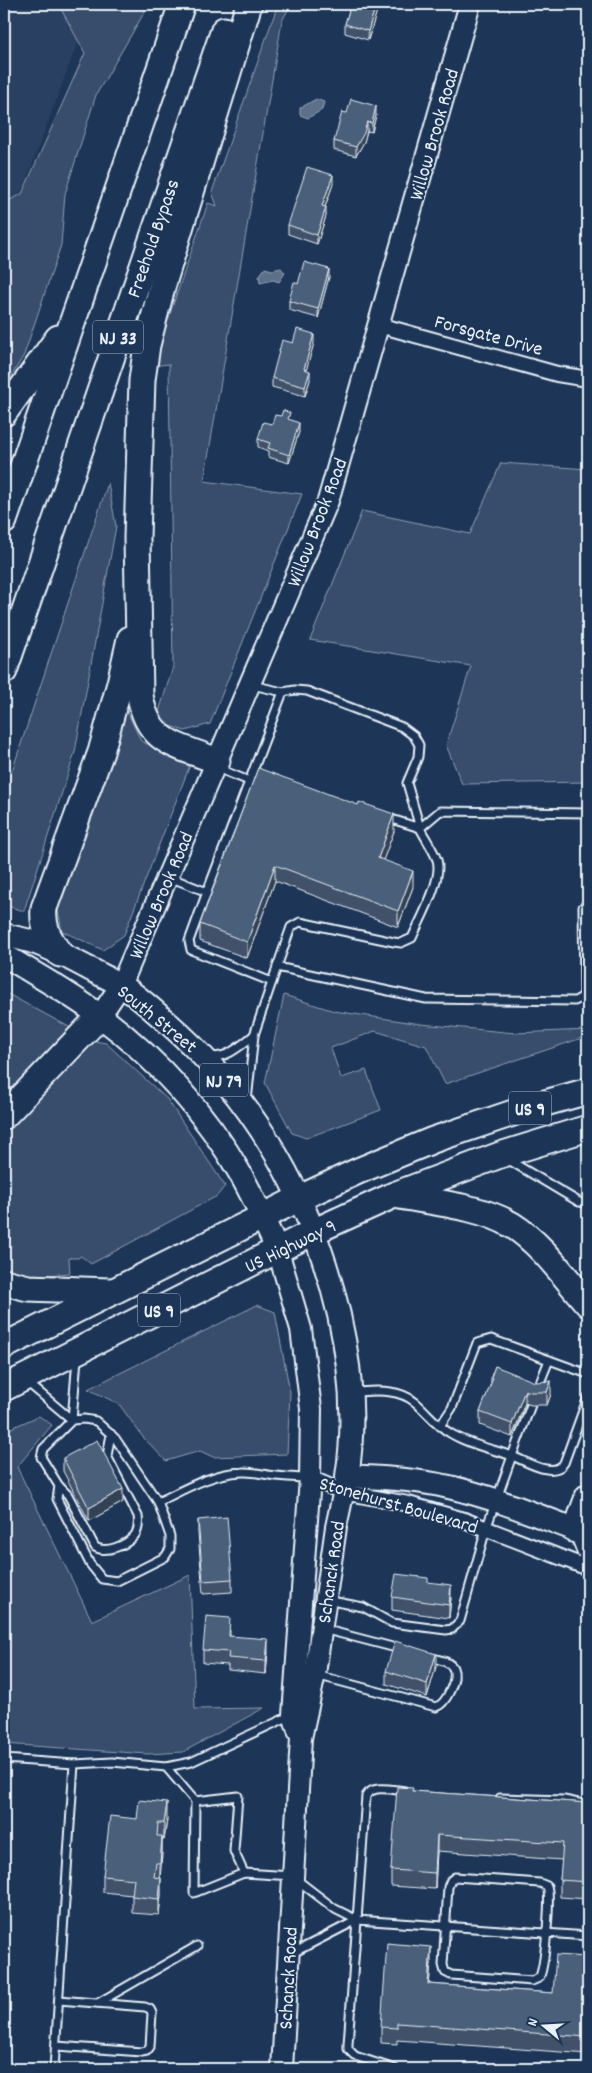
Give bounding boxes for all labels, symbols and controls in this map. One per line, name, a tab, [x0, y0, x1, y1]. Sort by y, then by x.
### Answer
street label: Willow Brook Road	[404, 66, 468, 204]
street label: Freehold Bypass	[121, 176, 188, 302]
street label: Forsgate Drive	[431, 309, 546, 365]
road number: NJ 33	[93, 321, 143, 354]
street label: Willow Brook Road	[281, 455, 356, 592]
street label: Willow Brook Road	[123, 828, 202, 964]
street label: South Street	[110, 979, 202, 1061]
road number: NJ 79	[200, 1064, 248, 1096]
road number: US 9	[509, 1092, 551, 1124]
street label: US Highway 9	[241, 1213, 342, 1282]
road number: US 9	[138, 1294, 180, 1326]
street label: Stonehurst Boulevard	[316, 1471, 481, 1543]
street label: Schanck Road	[312, 1520, 354, 1625]
street label: Schanck Road	[273, 1926, 307, 2030]
north arrow	[520, 2000, 570, 2050]
text: N	[523, 2016, 544, 2029]

